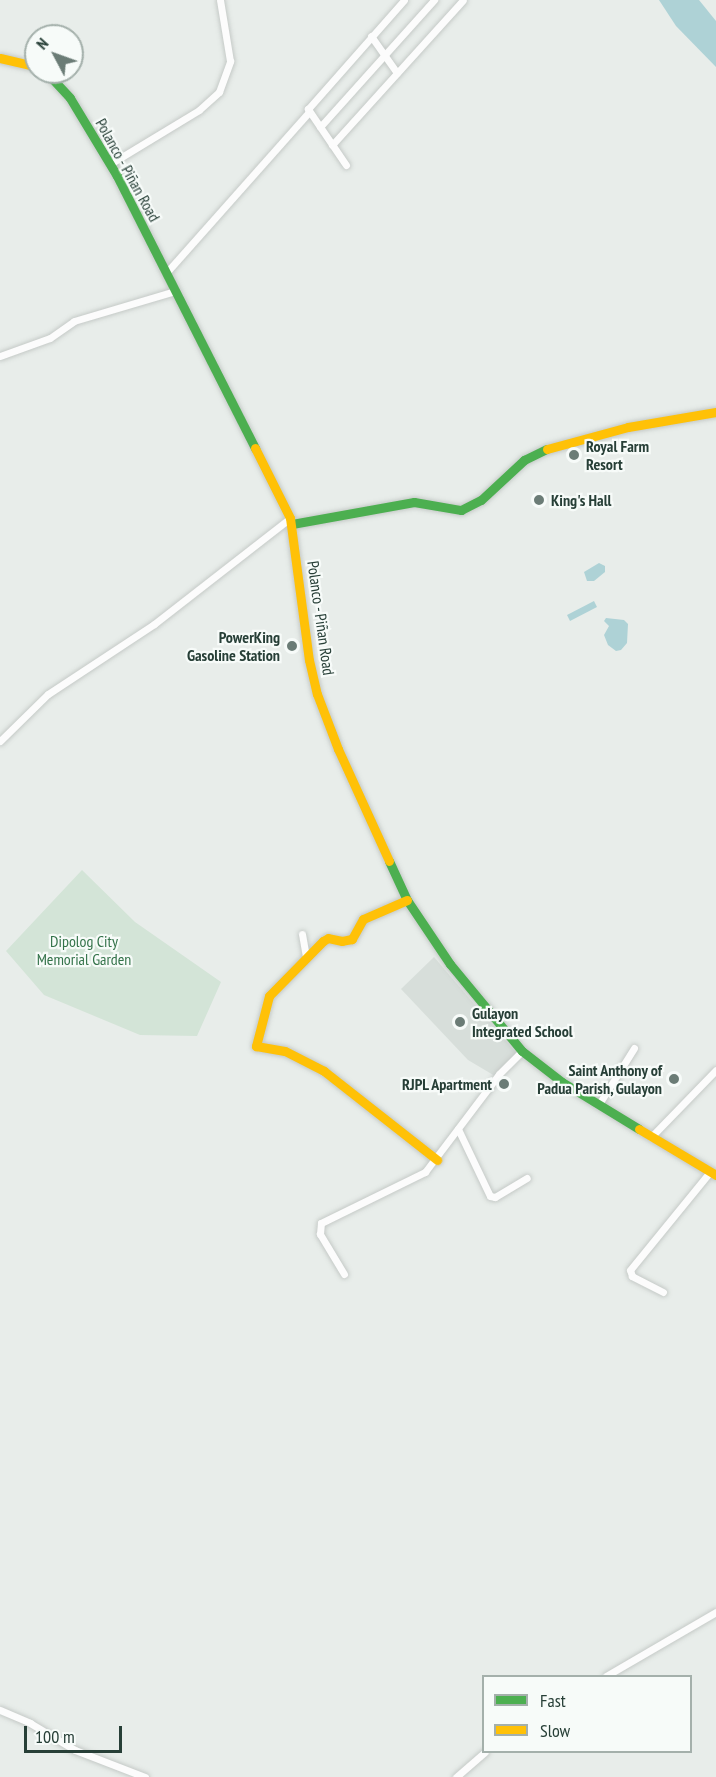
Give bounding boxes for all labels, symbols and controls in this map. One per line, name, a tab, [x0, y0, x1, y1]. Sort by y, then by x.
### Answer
north arrow	[24, 24, 84, 84]
text: N	[32, 34, 52, 53]
street label: Polanco - Piñan Road	[91, 114, 165, 226]
place label: Royal Farm Resort	[586, 436, 649, 474]
marker: Royal Farm Resort	[567, 448, 581, 462]
place label: King's Hall	[551, 490, 611, 510]
marker: King's Hall	[532, 493, 546, 507]
street label: Polanco - Piñan Road	[303, 559, 339, 677]
place label: PowerKing Gasoline Station	[187, 627, 280, 665]
marker: PowerKing Gasoline Station	[285, 639, 299, 653]
park label: Dipolog City Memorial Garden	[37, 931, 131, 969]
place label: Gulayon Integrated School	[472, 1003, 573, 1041]
marker: Gulayon Integrated School	[453, 1015, 467, 1029]
place label: Saint Anthony of Padua Parish, Gulayon	[536, 1060, 662, 1098]
marker: Saint Anthony of Padua Parish, Gulayon	[667, 1072, 681, 1086]
place label: RJPL Apartment	[401, 1074, 492, 1094]
marker: RJPL Apartment	[497, 1077, 511, 1091]
legend	[482, 1675, 692, 1753]
text: Fast	[540, 1689, 566, 1712]
scale bar	[27, 1714, 124, 1752]
text: Slow	[540, 1719, 570, 1742]
text: 100 m	[35, 1725, 75, 1748]

